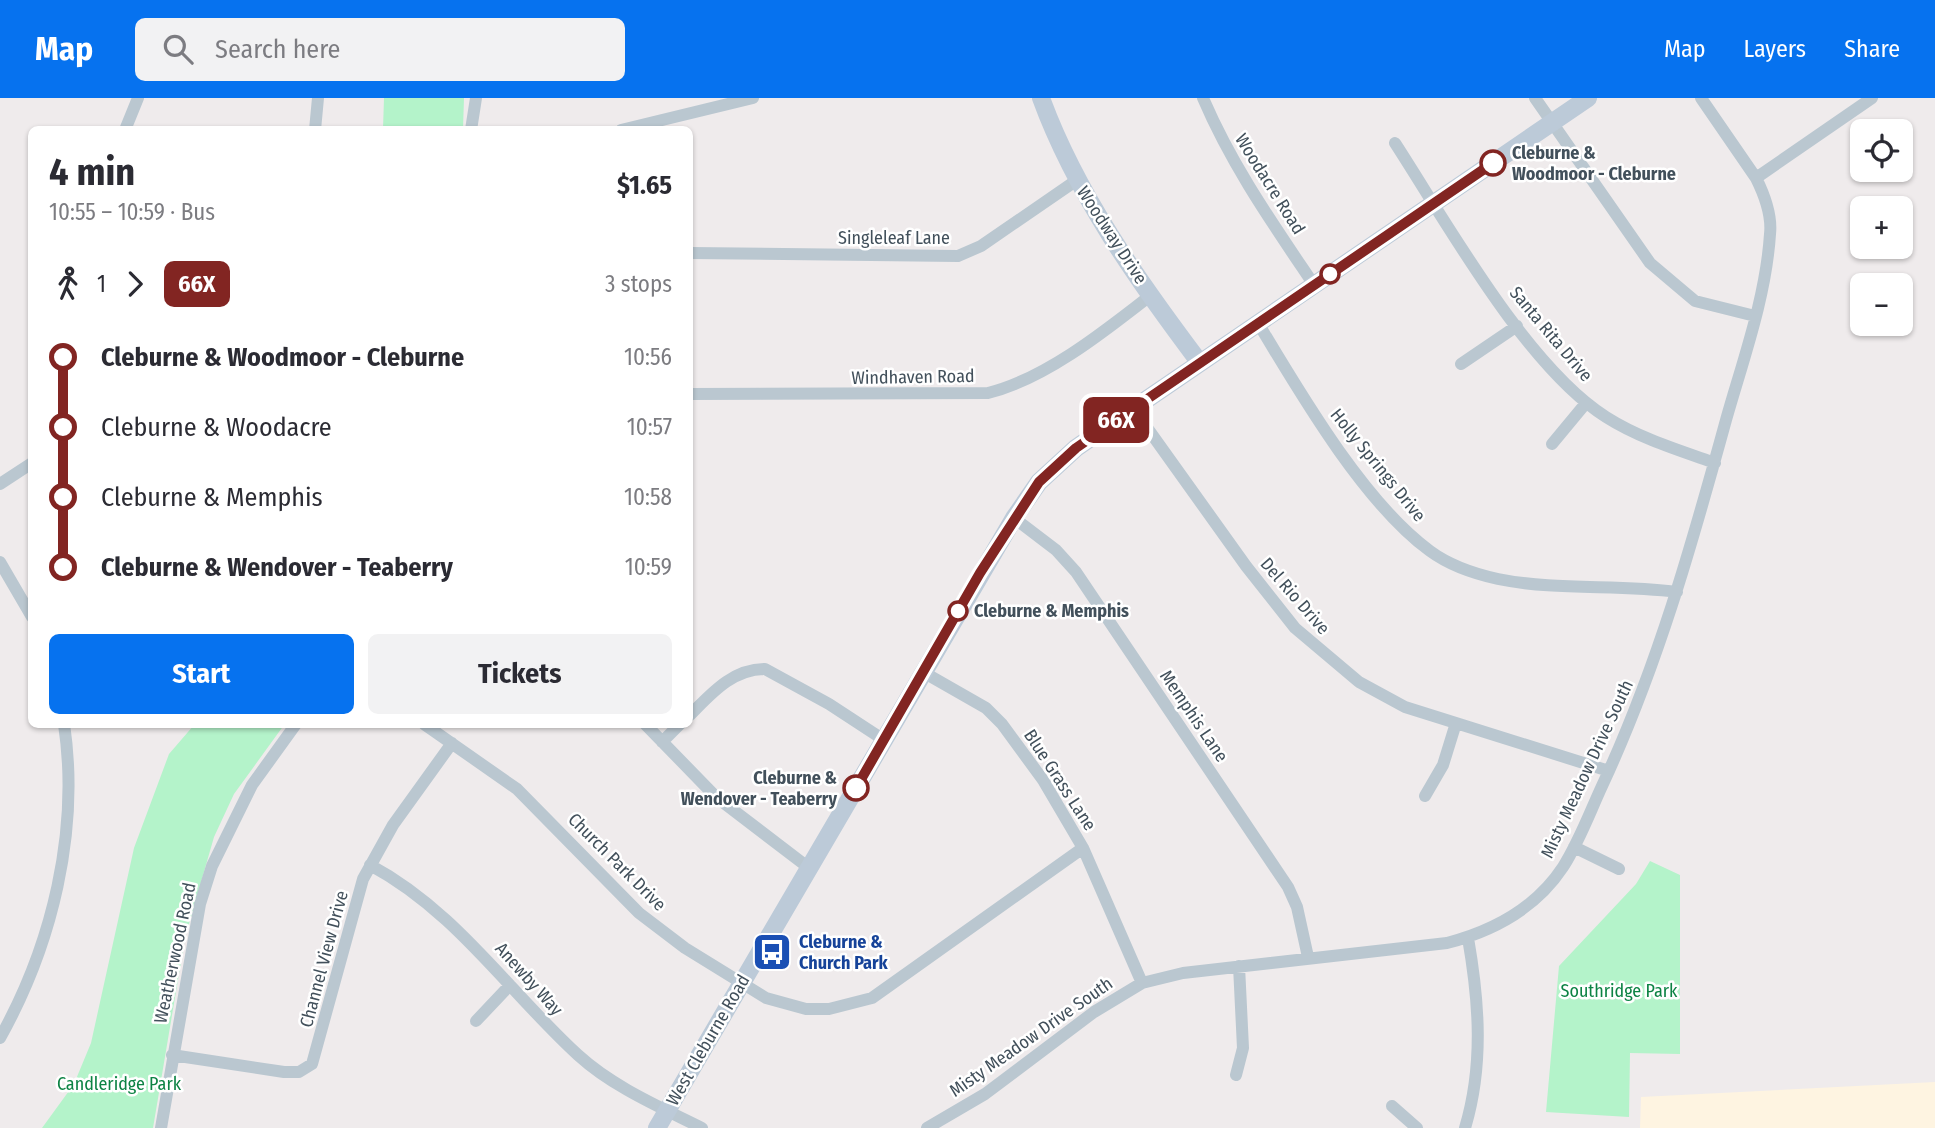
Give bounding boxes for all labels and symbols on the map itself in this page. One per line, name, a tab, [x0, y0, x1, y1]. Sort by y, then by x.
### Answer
street label: Woodacre Road	[1230, 130, 1310, 238]
place label: Cleburne & Woodmoor - Cleburne	[1512, 142, 1676, 185]
marker: Cleburne & Woodmoor - Cleburne	[1480, 150, 1506, 176]
street label: Woodway Drive	[1072, 182, 1152, 288]
street label: Singleleaf Lane	[838, 227, 950, 249]
unlabelled marker	[1320, 264, 1340, 284]
street label: Santa Rita Drive	[1505, 282, 1597, 386]
street label: Windhaven Road	[851, 365, 975, 389]
line badge: 66X	[1076, 397, 1156, 443]
street label: Holly Springs Drive	[1326, 404, 1430, 526]
street label: Del Rio Drive	[1256, 553, 1334, 639]
place label: Cleburne & Memphis	[974, 600, 1129, 622]
marker: Cleburne & Memphis	[948, 601, 968, 621]
street label: Memphis Lane	[1155, 666, 1233, 766]
street label: Misty Meadow Drive South	[1536, 676, 1638, 862]
street label: Blue Grass Lane	[1019, 725, 1101, 835]
place label: Cleburne & Wendover - Teaberry	[681, 767, 838, 810]
marker: Cleburne & Wendover - Teaberry	[843, 775, 869, 801]
street label: Church Park Drive	[563, 808, 671, 916]
street label: Weatherwood Road	[149, 881, 201, 1025]
street label: Channel View Drive	[295, 888, 353, 1030]
bus stop icon: Cleburne & Church Park	[751, 931, 793, 973]
place label: Cleburne & Church Park	[799, 931, 889, 974]
street label: Anewby Way	[490, 938, 568, 1020]
street label: West Cleburne Road	[662, 971, 754, 1109]
street label: Misty Meadow Drive South	[945, 972, 1117, 1102]
park label: Southridge Park	[1561, 980, 1678, 1002]
park label: Candleridge Park	[57, 1073, 182, 1095]

